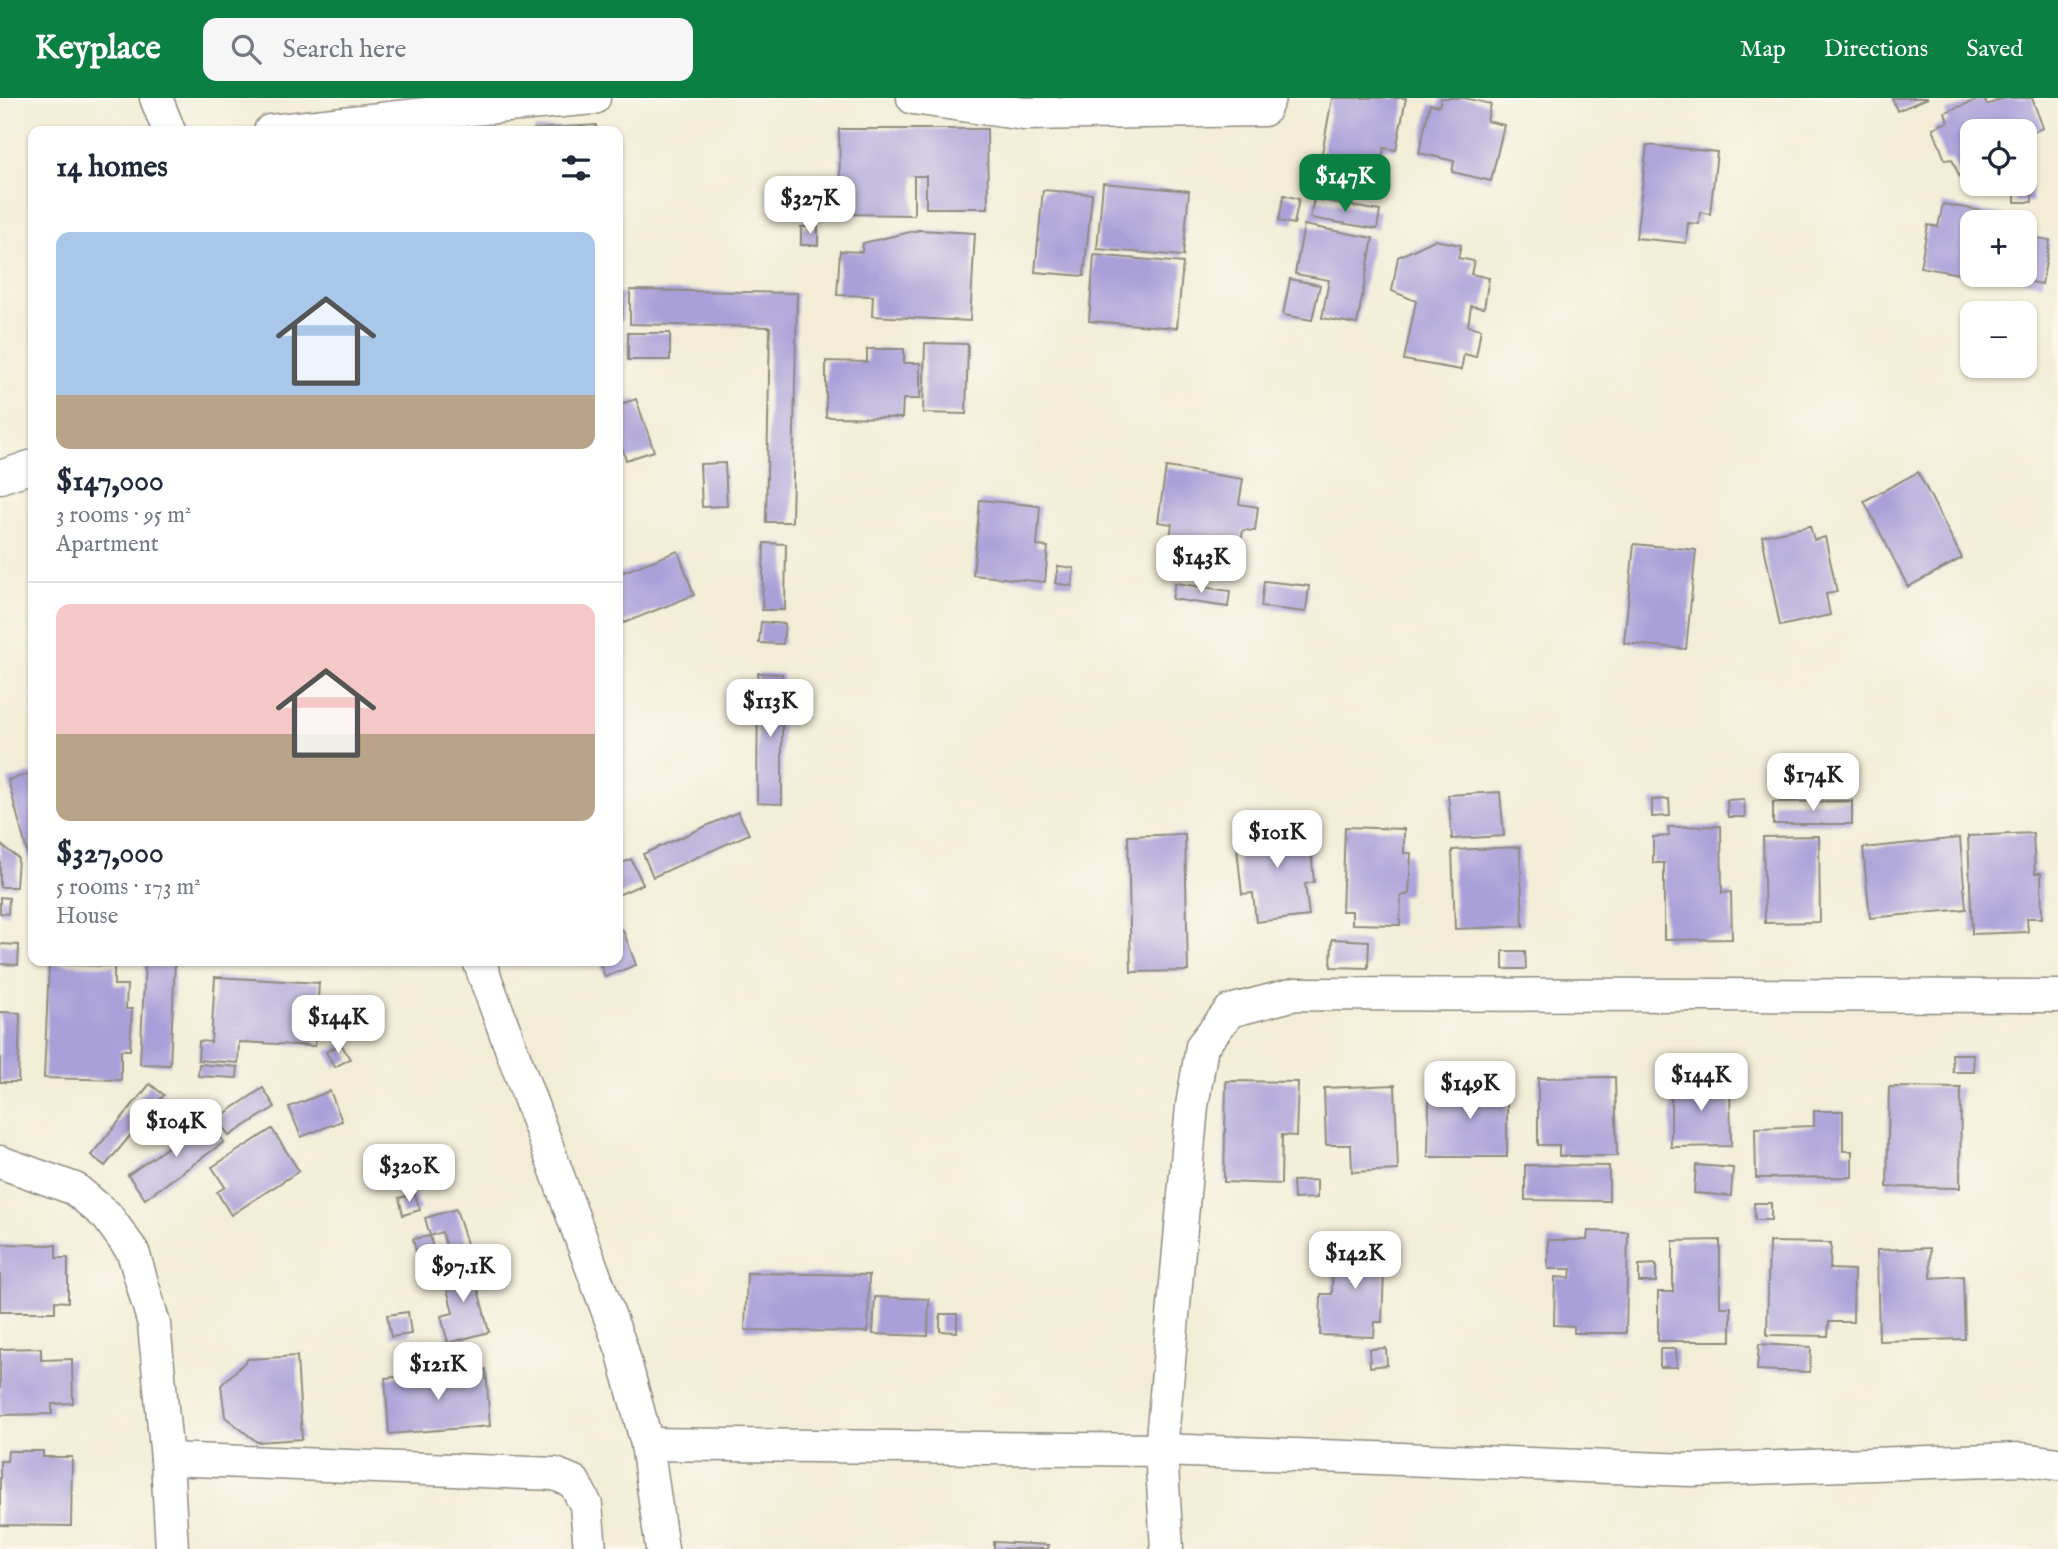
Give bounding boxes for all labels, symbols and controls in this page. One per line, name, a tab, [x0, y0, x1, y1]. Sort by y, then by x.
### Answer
search box	[203, 18, 693, 81]
text: Keyplace	[35, 28, 161, 70]
icon: search	[227, 30, 265, 68]
text: Search here	[283, 33, 407, 66]
text: Map	[1740, 34, 1786, 65]
text: Directions	[1824, 34, 1928, 65]
text: Saved	[1966, 34, 2023, 65]
map controls	[1960, 119, 2037, 378]
button: locate	[1960, 119, 2037, 196]
text: 14 homes	[56, 149, 168, 187]
icon: filters	[557, 149, 595, 187]
pin: $147K	[1296, 155, 1394, 214]
text: $147K	[1315, 162, 1375, 191]
pin: $327K	[761, 176, 859, 236]
text: $327K	[780, 184, 840, 213]
button: +	[1960, 210, 2037, 287]
icon: home	[263, 278, 389, 404]
button: −	[1960, 301, 2037, 378]
text: $147,000	[56, 463, 164, 501]
text: 3 rooms · 95 m²	[56, 501, 191, 530]
text: Apartment	[56, 530, 159, 559]
pin: $143K	[1152, 536, 1250, 595]
text: $143K	[1172, 543, 1230, 572]
icon: home	[263, 650, 389, 776]
pin: $113K	[721, 680, 819, 739]
text: $113K	[742, 687, 798, 716]
pin: $174K	[1764, 754, 1862, 813]
text: $174K	[1783, 761, 1843, 790]
pin: $101K	[1228, 810, 1326, 870]
text: $101K	[1248, 818, 1306, 847]
text: $327,000	[56, 835, 164, 873]
text: 5 rooms · 173 m²	[56, 873, 201, 902]
text: House	[56, 902, 118, 931]
pin: $144K	[289, 996, 387, 1055]
text: $144K	[308, 1003, 368, 1032]
pin: $144K	[1652, 1054, 1750, 1113]
text: $144K	[1671, 1061, 1731, 1090]
pin: $149K	[1421, 1062, 1519, 1121]
text: $149K	[1440, 1069, 1500, 1098]
pin: $104K	[127, 1100, 225, 1159]
text: $104K	[146, 1107, 206, 1136]
pin: $320K	[360, 1144, 458, 1204]
text: $320K	[379, 1152, 439, 1181]
pin: $142K	[1306, 1232, 1404, 1291]
text: $142K	[1325, 1239, 1385, 1268]
pin: $97.1K	[406, 1244, 520, 1304]
text: $97.1K	[431, 1252, 495, 1281]
pin: $121K	[389, 1342, 487, 1402]
text: $121K	[409, 1350, 467, 1379]

